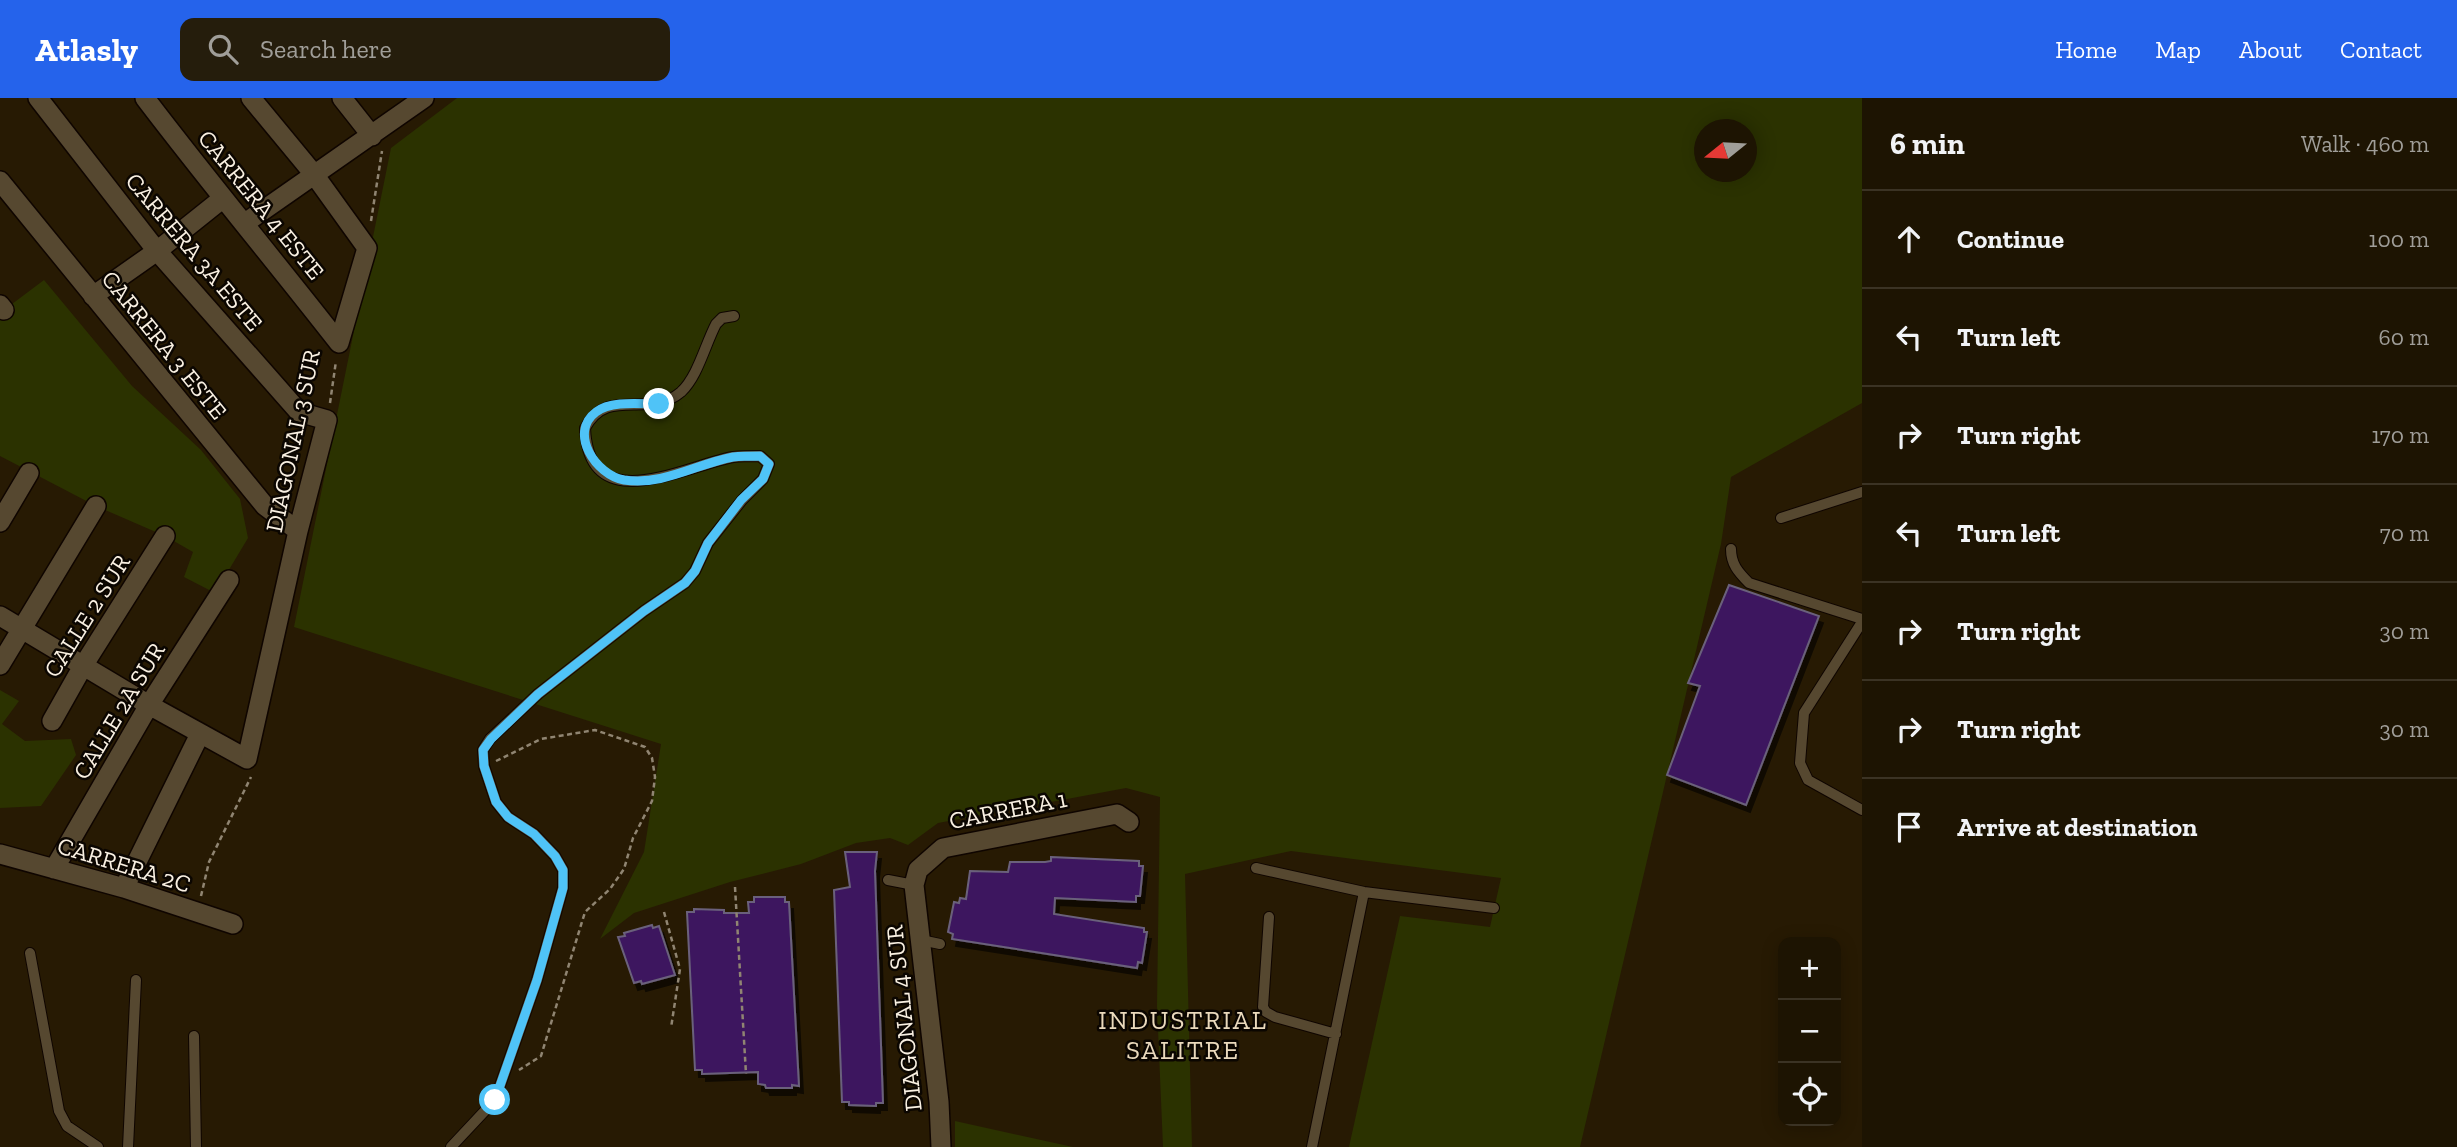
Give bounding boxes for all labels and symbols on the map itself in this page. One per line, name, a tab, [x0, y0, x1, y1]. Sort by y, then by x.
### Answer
north arrow	[1694, 119, 1757, 182]
street label: CARRERA 4 ESTE	[192, 124, 331, 285]
street label: CARRERA 3A ESTE	[120, 167, 269, 337]
street label: CARRERA 3 ESTE	[96, 264, 233, 425]
street label: DIAGONAL 3 SUR	[259, 347, 326, 535]
route end	[643, 388, 674, 419]
street label: CALLE 2 SUR	[37, 549, 136, 683]
street label: CALLE 2A SUR	[66, 637, 171, 784]
street label: CARRERA 1	[947, 784, 1069, 835]
street label: CARRERA 2C	[54, 831, 194, 899]
street label: DIAGONAL 4 SUR	[879, 923, 928, 1113]
district label: INDUSTRIAL SALITRE	[1098, 1004, 1268, 1066]
route start	[479, 1084, 510, 1115]

